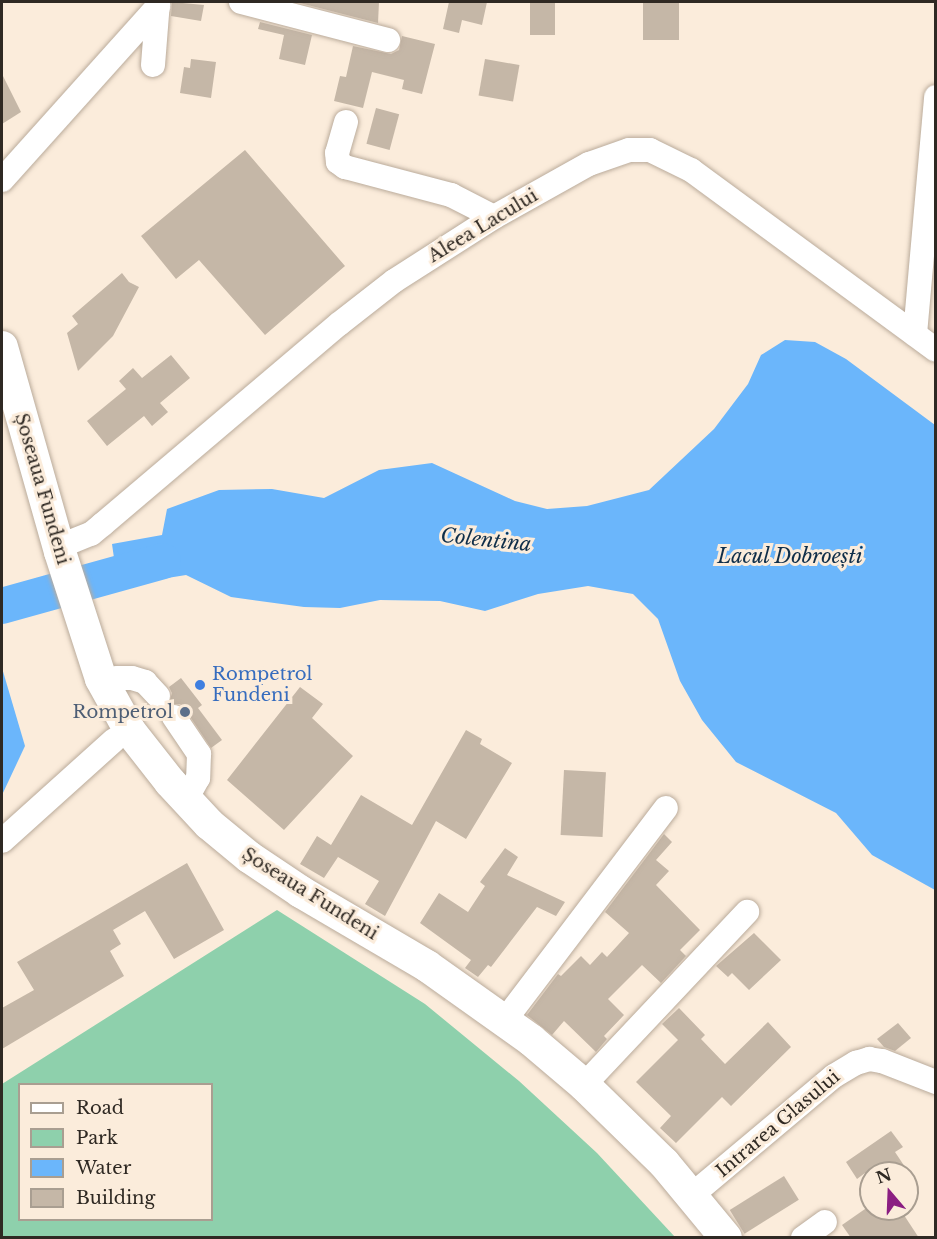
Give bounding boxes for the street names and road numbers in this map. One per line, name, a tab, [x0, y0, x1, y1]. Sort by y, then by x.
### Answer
street label: Aleea Lacului	[424, 185, 542, 267]
street label: Șoseaua Fundeni	[10, 411, 74, 567]
street label: Șoseaua Fundeni	[238, 843, 382, 945]
street label: Intrarea Glasului	[712, 1066, 844, 1182]

